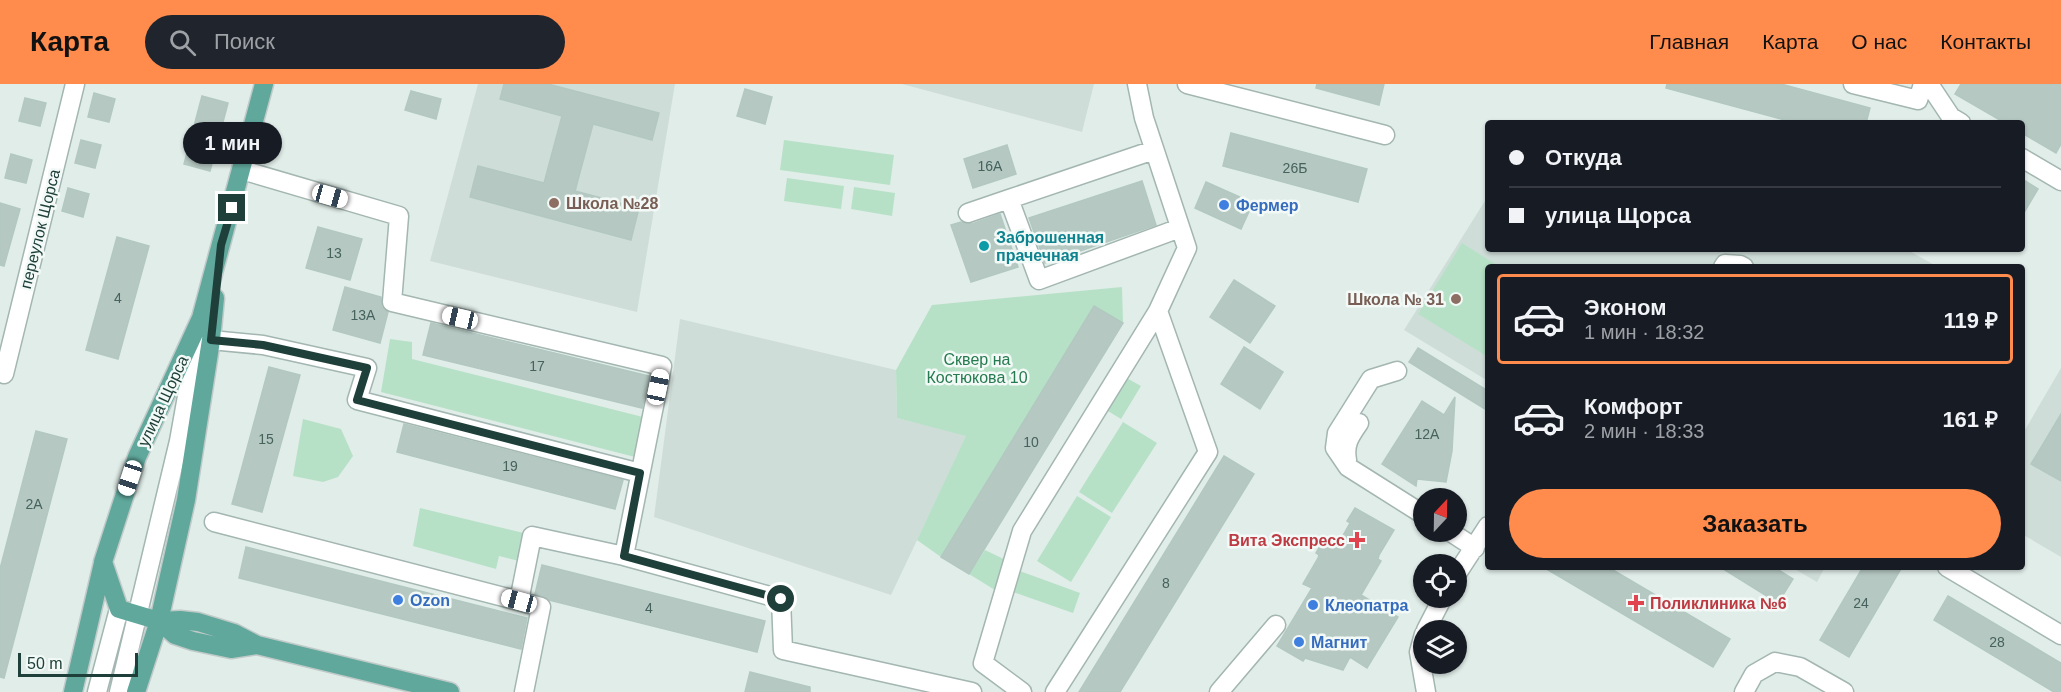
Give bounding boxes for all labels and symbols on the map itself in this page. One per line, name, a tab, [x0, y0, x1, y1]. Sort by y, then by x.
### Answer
callout: 1 мин	[182, 121, 282, 163]
house number: 16А	[978, 158, 1003, 174]
house number: 26Б	[1283, 160, 1307, 176]
street label: переулок Щорса	[17, 167, 63, 290]
car	[310, 182, 350, 210]
route end	[218, 194, 245, 221]
place label: Школа №28	[566, 195, 658, 212]
marker: Школа №28	[547, 196, 561, 210]
place label: Фермер	[1236, 197, 1299, 214]
marker: Фермер	[1217, 198, 1231, 212]
place label: Заброшенная прачечная	[996, 229, 1104, 264]
marker: Заброшенная прачечная	[977, 239, 991, 253]
house number: 13	[326, 245, 342, 261]
house number: 4	[114, 290, 122, 306]
place label: Школа № 31	[1347, 291, 1444, 308]
marker: Школа № 31	[1449, 292, 1463, 306]
car	[440, 305, 480, 331]
house number: 13А	[351, 307, 376, 323]
park label: Сквер на Костюкова 10	[926, 351, 1028, 386]
street label: улица Щорса	[135, 353, 191, 449]
house number: 17	[529, 358, 545, 374]
car	[645, 368, 671, 406]
house number: 12А	[1415, 426, 1440, 442]
house number: 15	[258, 431, 274, 447]
house number: 10	[1023, 434, 1039, 450]
car	[116, 458, 144, 498]
house number: 19	[502, 458, 518, 474]
north arrow	[1413, 488, 1467, 542]
house number: 2А	[25, 496, 43, 512]
place label: Вита Экспресс	[1228, 532, 1345, 549]
marker: Вита Экспресс	[1350, 533, 1364, 547]
house number: 8	[1162, 575, 1170, 591]
route start	[767, 585, 794, 612]
car	[499, 588, 539, 614]
place label: Ozon	[410, 592, 450, 609]
marker: Ozon	[391, 593, 405, 607]
marker: Поликлиника №6	[1627, 594, 1645, 612]
place label: Поликлиника №6	[1650, 595, 1787, 612]
house number: 24	[1853, 595, 1869, 611]
place label: Клеопатра	[1325, 597, 1409, 614]
marker: Клеопатра	[1306, 598, 1320, 612]
house number: 4	[645, 600, 653, 616]
place label: Магнит	[1311, 634, 1368, 651]
house number: 28	[1989, 634, 2005, 650]
marker: Магнит	[1292, 635, 1306, 649]
scale bar	[18, 650, 138, 678]

